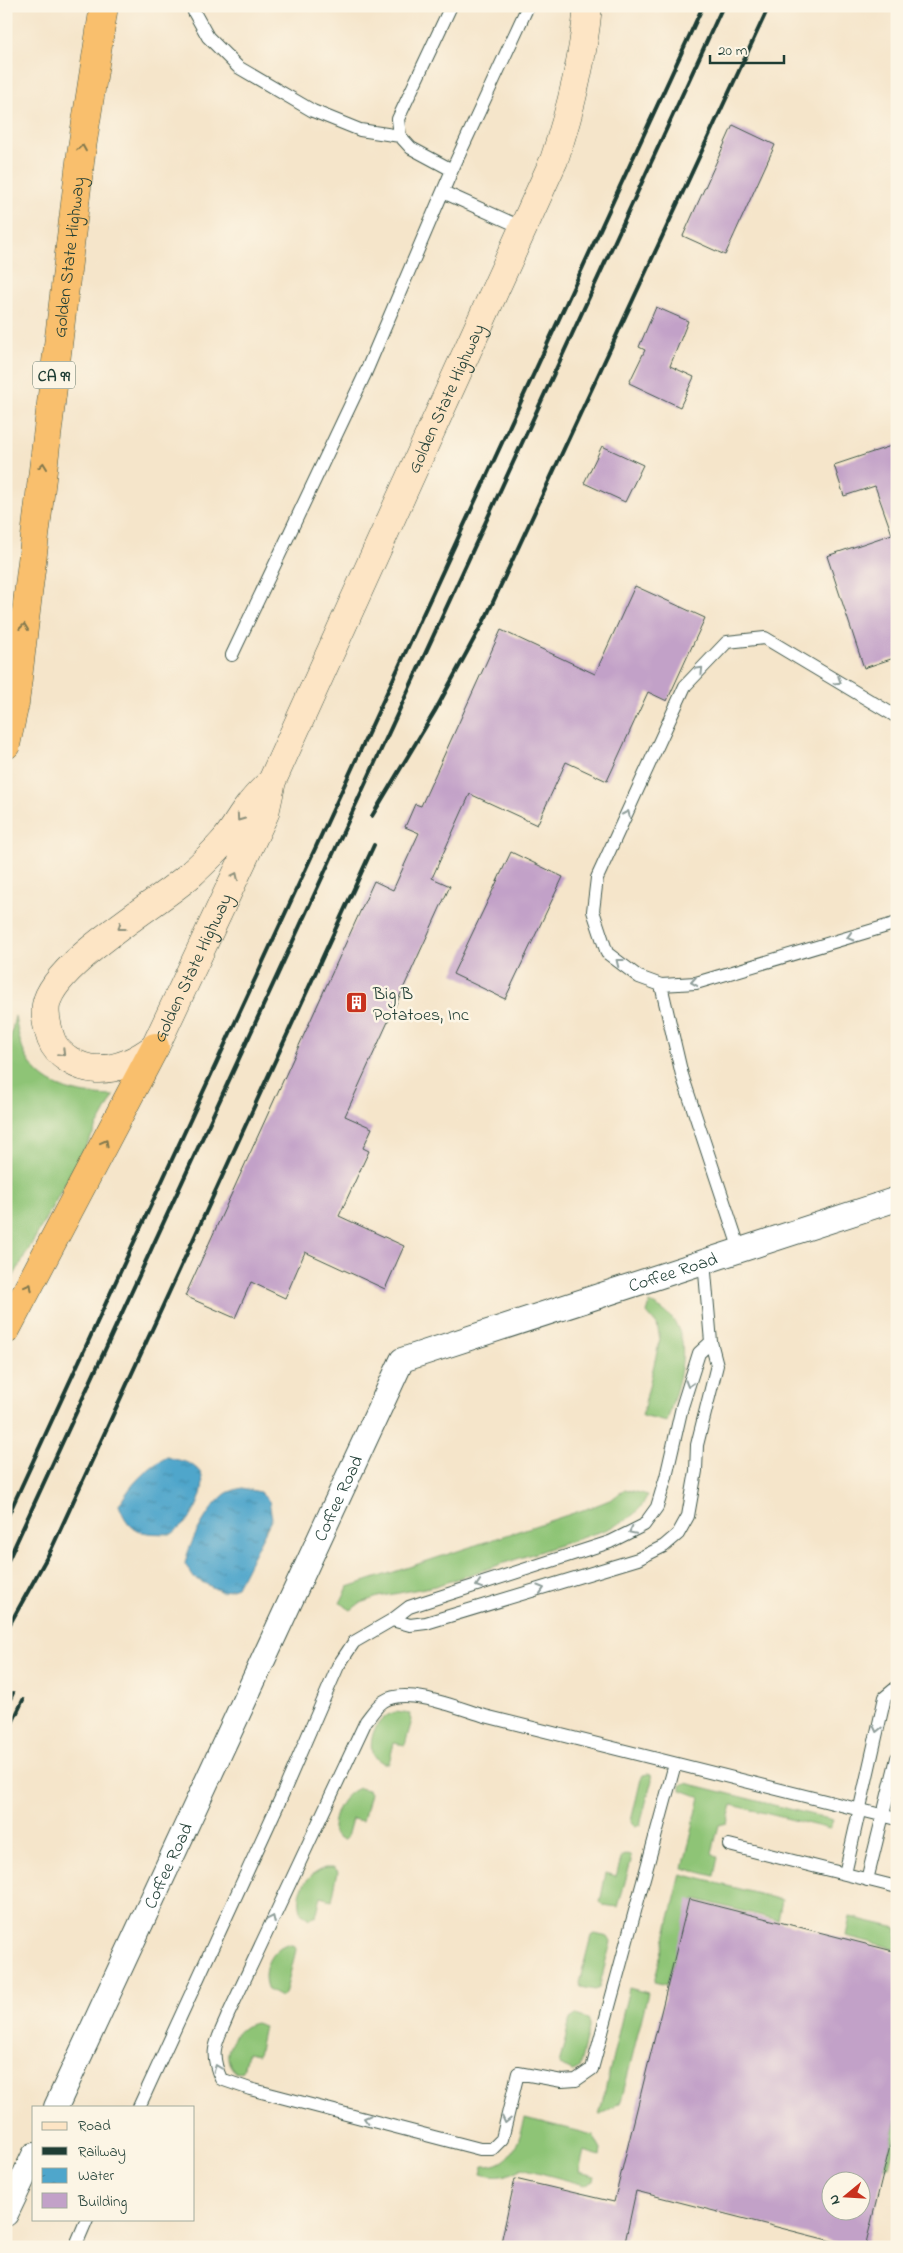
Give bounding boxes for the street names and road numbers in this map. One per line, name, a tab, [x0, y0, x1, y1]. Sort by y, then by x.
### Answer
street label: Golden State Highway	[48, 175, 93, 339]
street label: Golden State Highway	[402, 320, 493, 478]
road number: CA 99	[33, 362, 75, 388]
street label: Golden State Highway	[148, 890, 240, 1047]
street label: Coffee Road	[626, 1247, 721, 1300]
street label: Coffee Road	[309, 1452, 371, 1546]
street label: Coffee Road	[138, 1819, 201, 1914]

